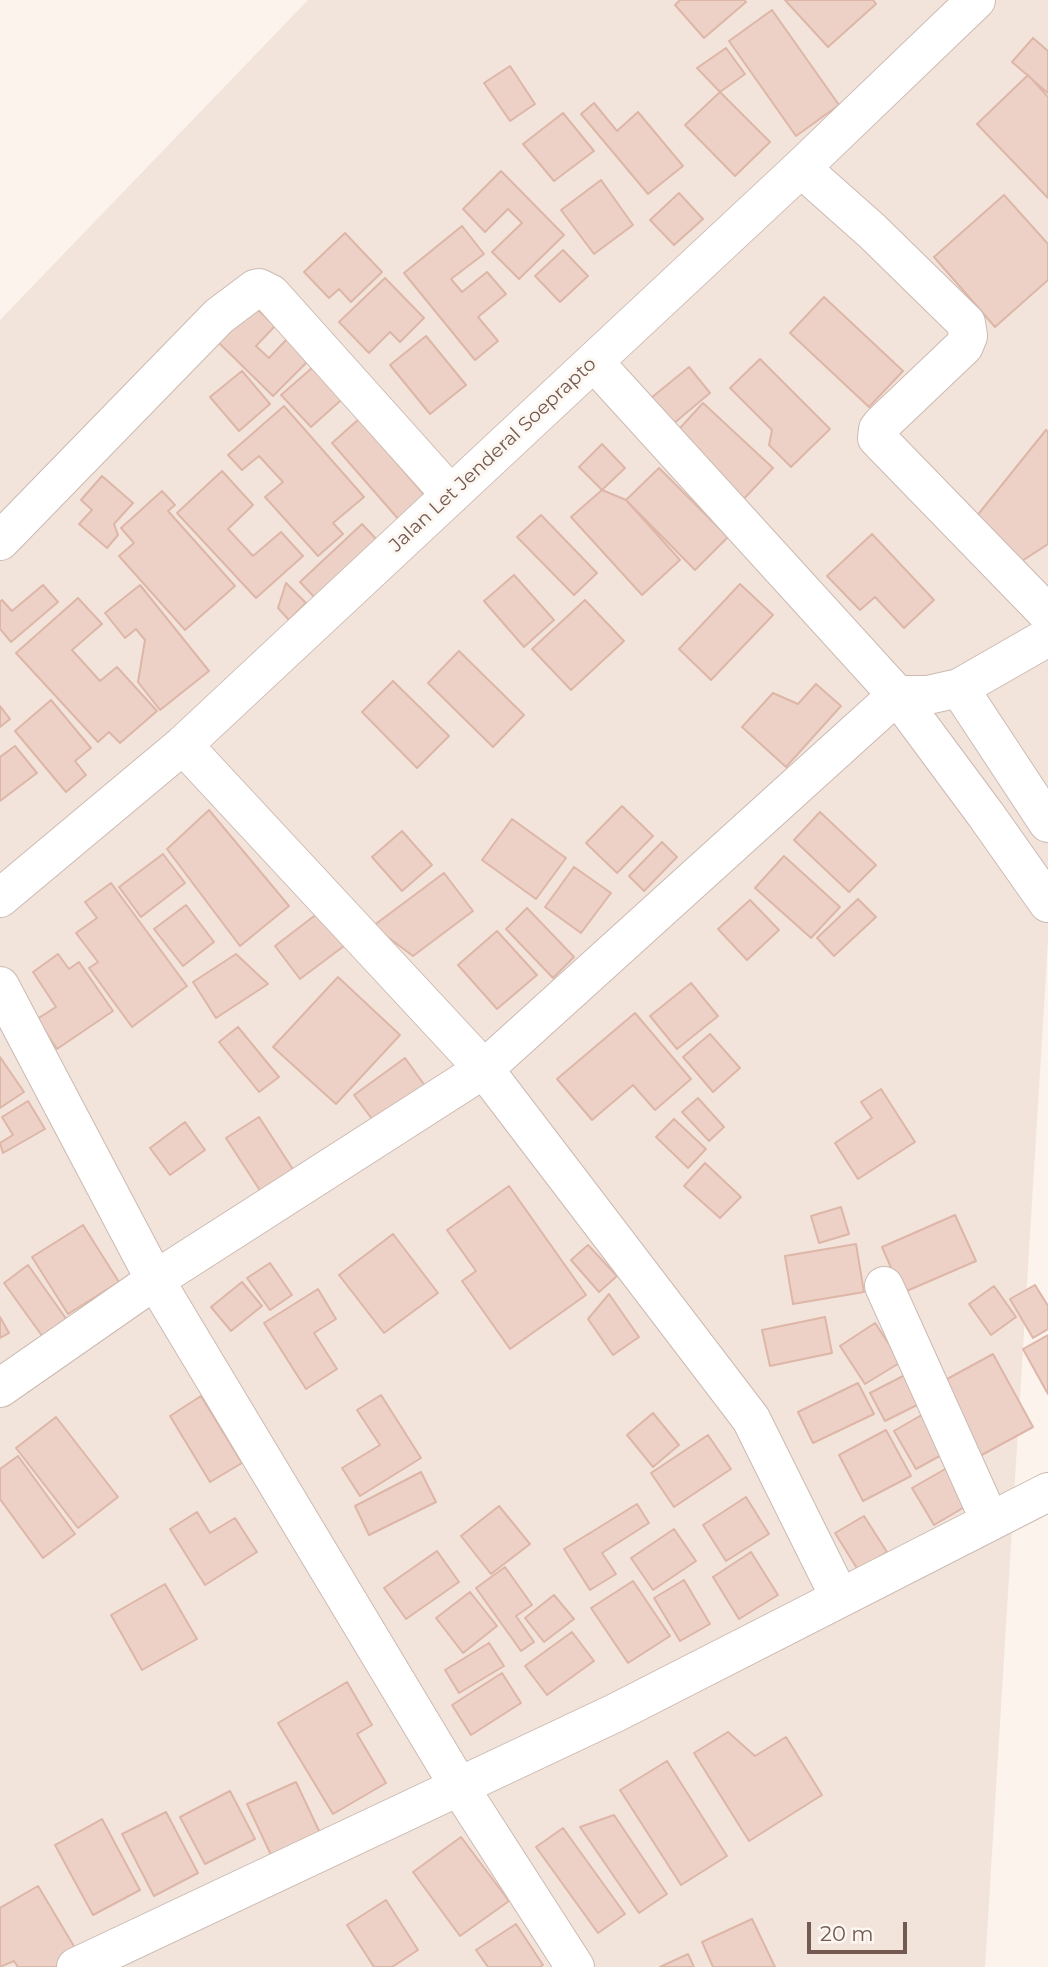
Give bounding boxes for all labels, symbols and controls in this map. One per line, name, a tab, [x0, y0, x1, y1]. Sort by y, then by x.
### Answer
street label: Jalan Let Jenderal Soeprapto	[385, 353, 601, 557]
scale bar	[810, 1908, 910, 1952]
text: 20 m	[820, 1921, 874, 1946]

